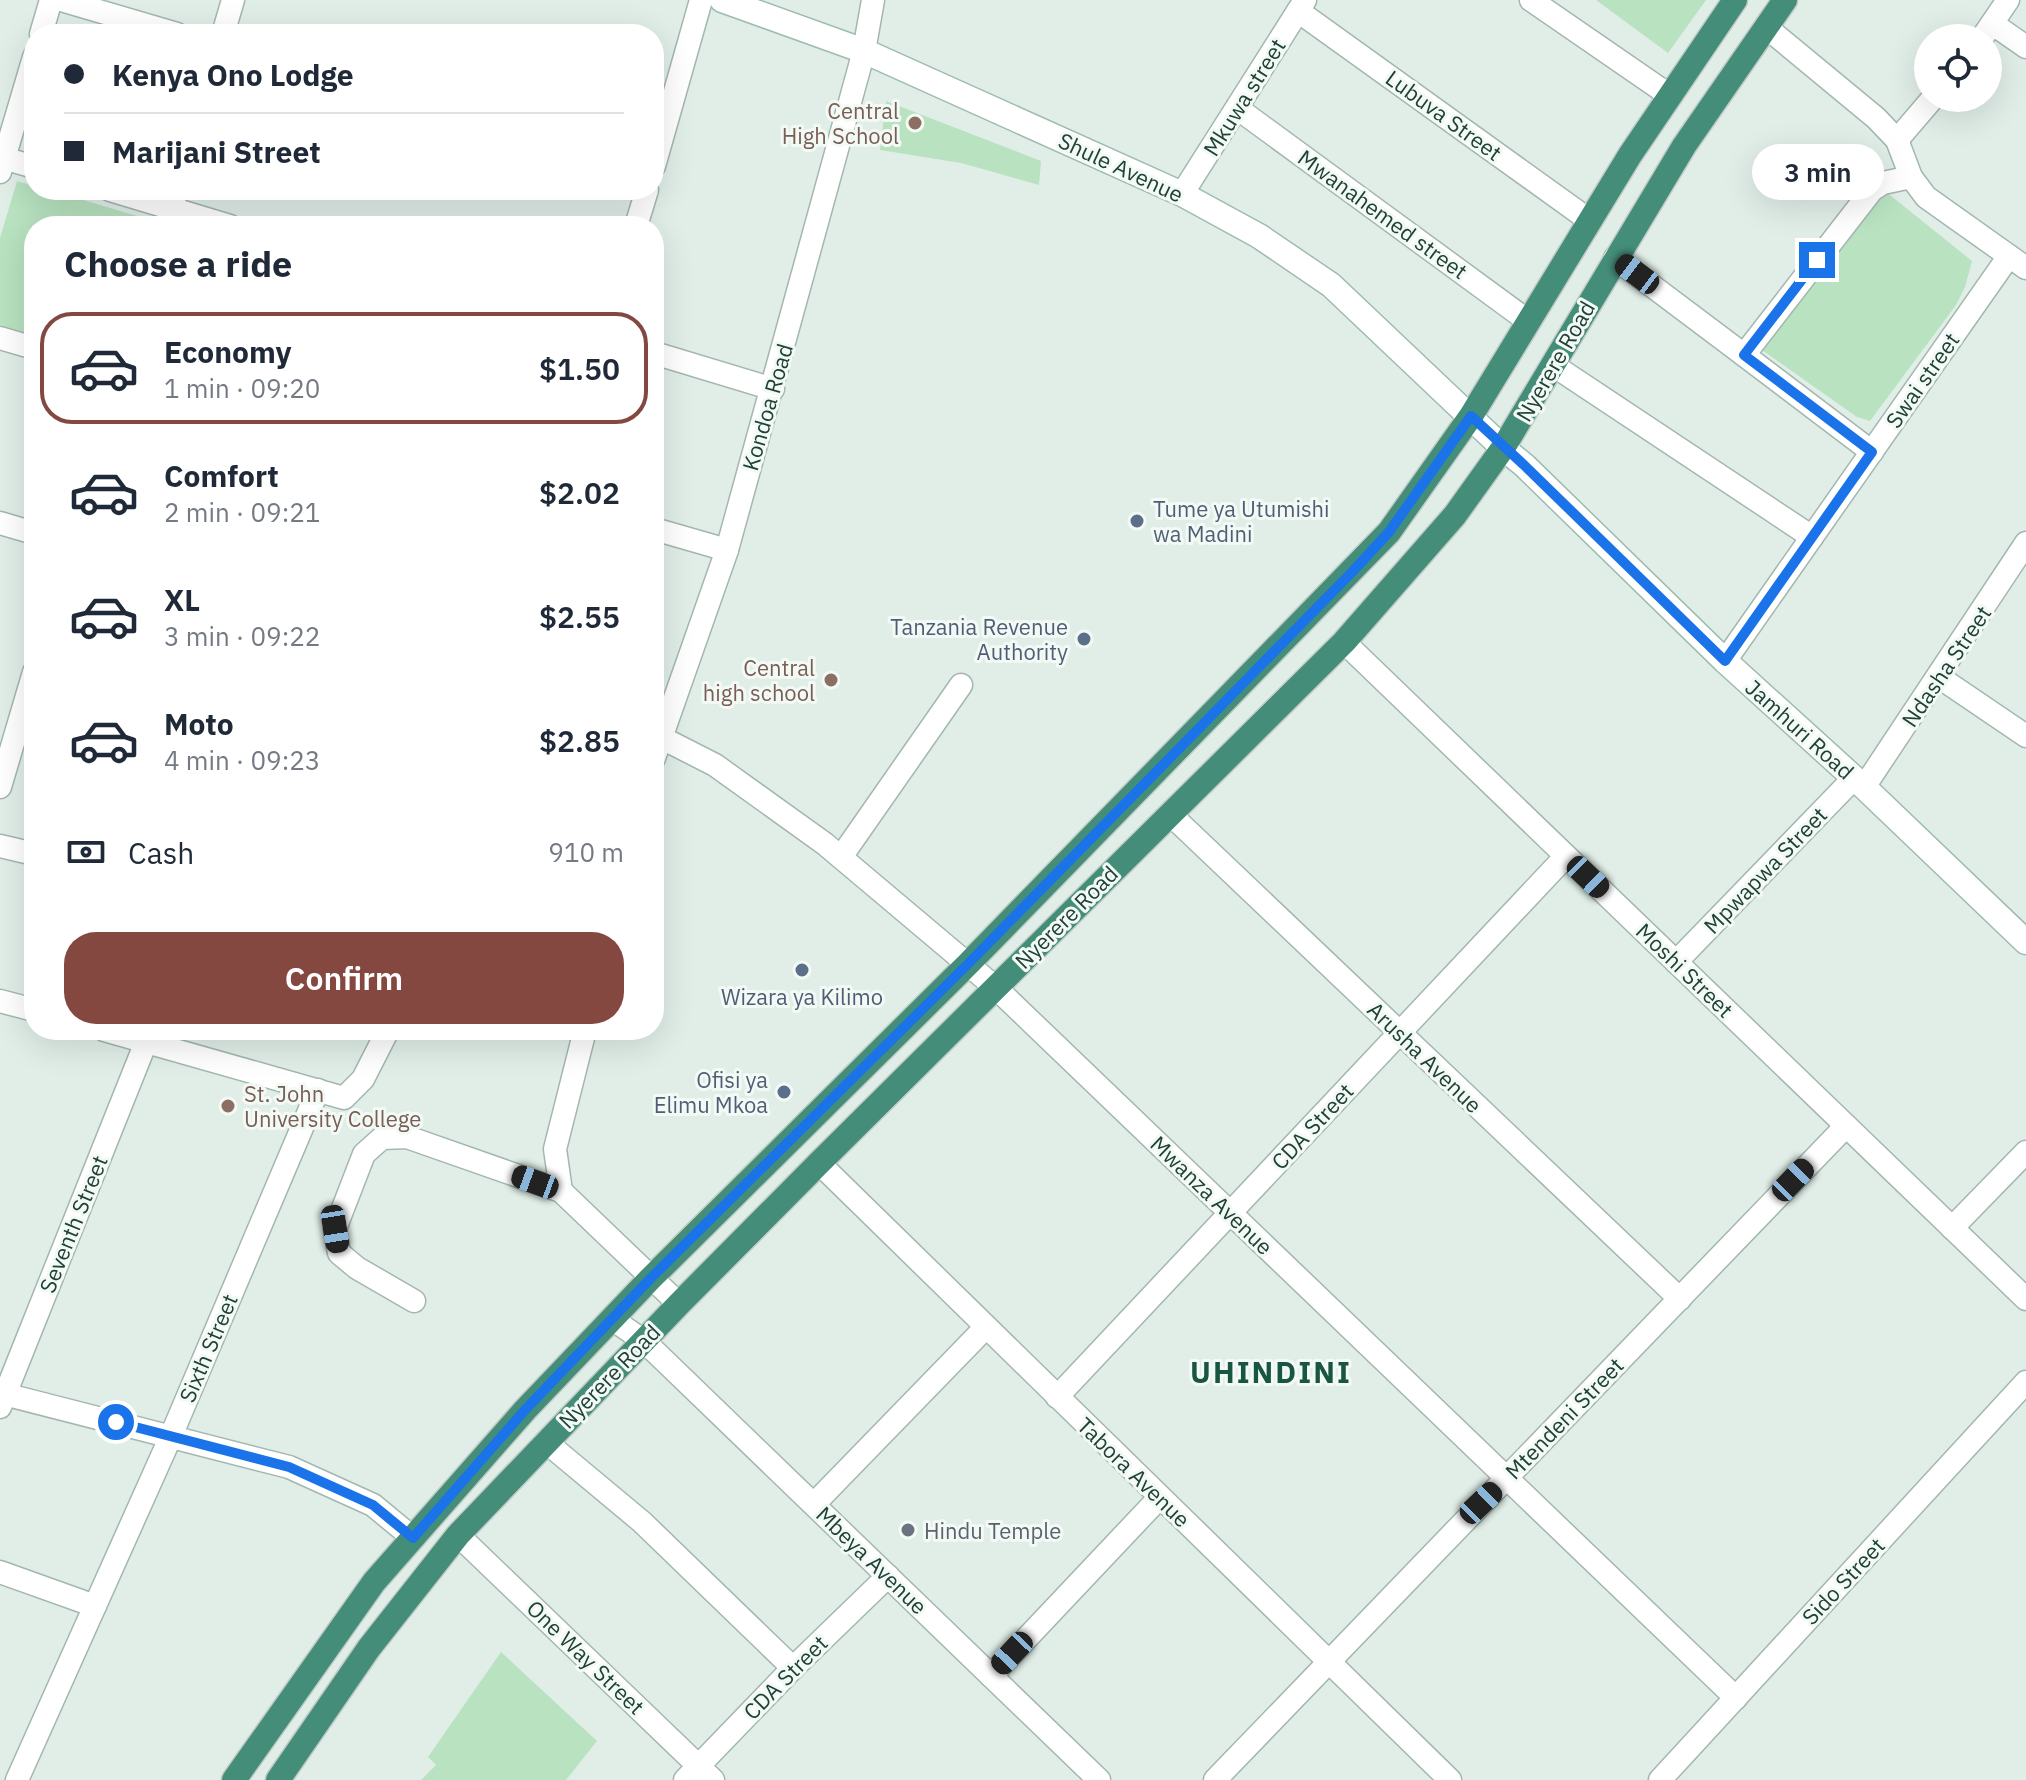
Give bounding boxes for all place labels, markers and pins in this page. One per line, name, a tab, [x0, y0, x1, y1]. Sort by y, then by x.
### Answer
place label: Central High School	[782, 96, 899, 150]
marker: Central High School	[906, 114, 924, 132]
place label: Tume ya Utumishi wa Madini	[1153, 494, 1330, 548]
marker: Tume ya Utumishi wa Madini	[1128, 512, 1146, 530]
place label: Tanzania Revenue Authority	[890, 612, 1068, 666]
marker: Tanzania Revenue Authority	[1075, 630, 1093, 648]
place label: Central high school	[703, 653, 815, 707]
marker: Central high school	[822, 671, 840, 689]
marker: Wizara ya Kilimo	[793, 961, 811, 979]
place label: Wizara ya Kilimo	[721, 982, 883, 1011]
place label: Ofisi ya Elimu Mkoa	[654, 1065, 768, 1119]
place label: St. John University College	[244, 1079, 421, 1133]
marker: Ofisi ya Elimu Mkoa	[775, 1083, 793, 1101]
marker: St. John University College	[219, 1097, 237, 1115]
place label: Hindu Temple	[924, 1516, 1061, 1545]
marker: Hindu Temple	[899, 1521, 917, 1539]

